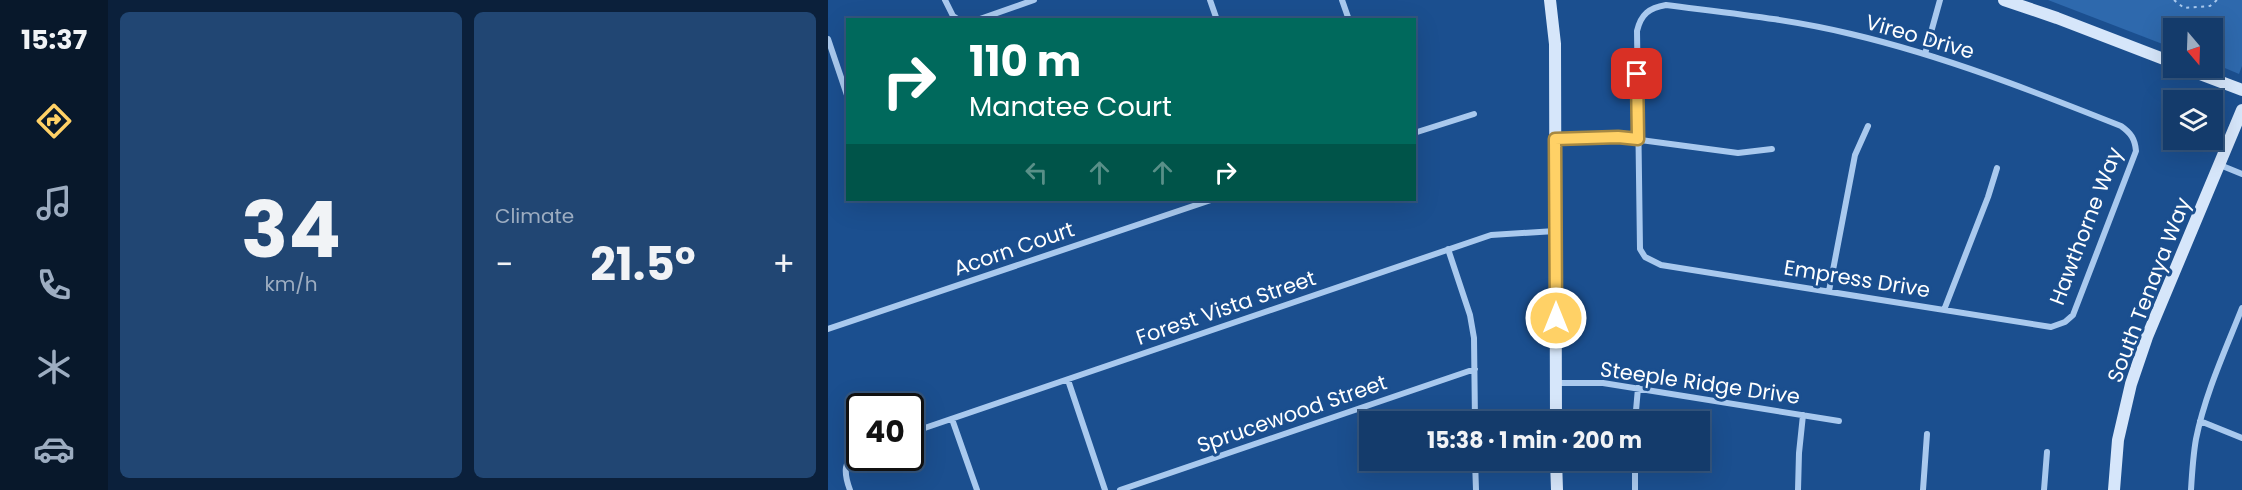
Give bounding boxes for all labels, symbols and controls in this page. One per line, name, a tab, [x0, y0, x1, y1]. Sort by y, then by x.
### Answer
street label: Vireo Drive	[1862, 7, 1978, 66]
north arrow	[2163, 18, 2223, 78]
map controls	[2163, 18, 2223, 150]
text: 15:37	[21, 21, 87, 58]
text: 110 m	[969, 32, 1081, 91]
icon: right	[870, 42, 948, 120]
pin	[1611, 48, 1662, 99]
icon: arrive	[1620, 57, 1653, 90]
text: Manatee Court	[969, 88, 1172, 125]
button: layers	[2163, 90, 2223, 150]
icon: directions	[33, 100, 75, 142]
street label: Hawthorne Way	[2042, 143, 2129, 309]
icon: left	[1020, 156, 1053, 189]
icon: ahead	[1083, 156, 1116, 189]
icon: ahead	[1146, 156, 1179, 189]
icon: right	[1209, 156, 1242, 189]
text: 34	[241, 175, 341, 284]
icon: music	[33, 182, 75, 224]
street label: South Tenaya Way	[2100, 193, 2197, 387]
text: Climate	[495, 202, 574, 230]
street label: Acorn Court	[950, 214, 1078, 283]
text: 21.5°	[590, 233, 696, 296]
text: −	[495, 241, 513, 288]
text: +	[772, 241, 795, 288]
street label: Empress Drive	[1782, 253, 1932, 304]
street label: Forest Vista Street	[1132, 263, 1320, 352]
icon: phone	[33, 264, 75, 306]
text: km/h	[264, 270, 318, 298]
position arrow	[1524, 286, 1588, 350]
icon: climate	[33, 346, 75, 388]
street label: Steeple Ridge Drive	[1598, 354, 1802, 411]
street label: Sprucewood Street	[1193, 367, 1391, 460]
speed limit sign: 40	[846, 393, 924, 471]
text: 15:38 · 1 min · 200 m	[1427, 425, 1642, 456]
icon: car	[33, 428, 75, 470]

